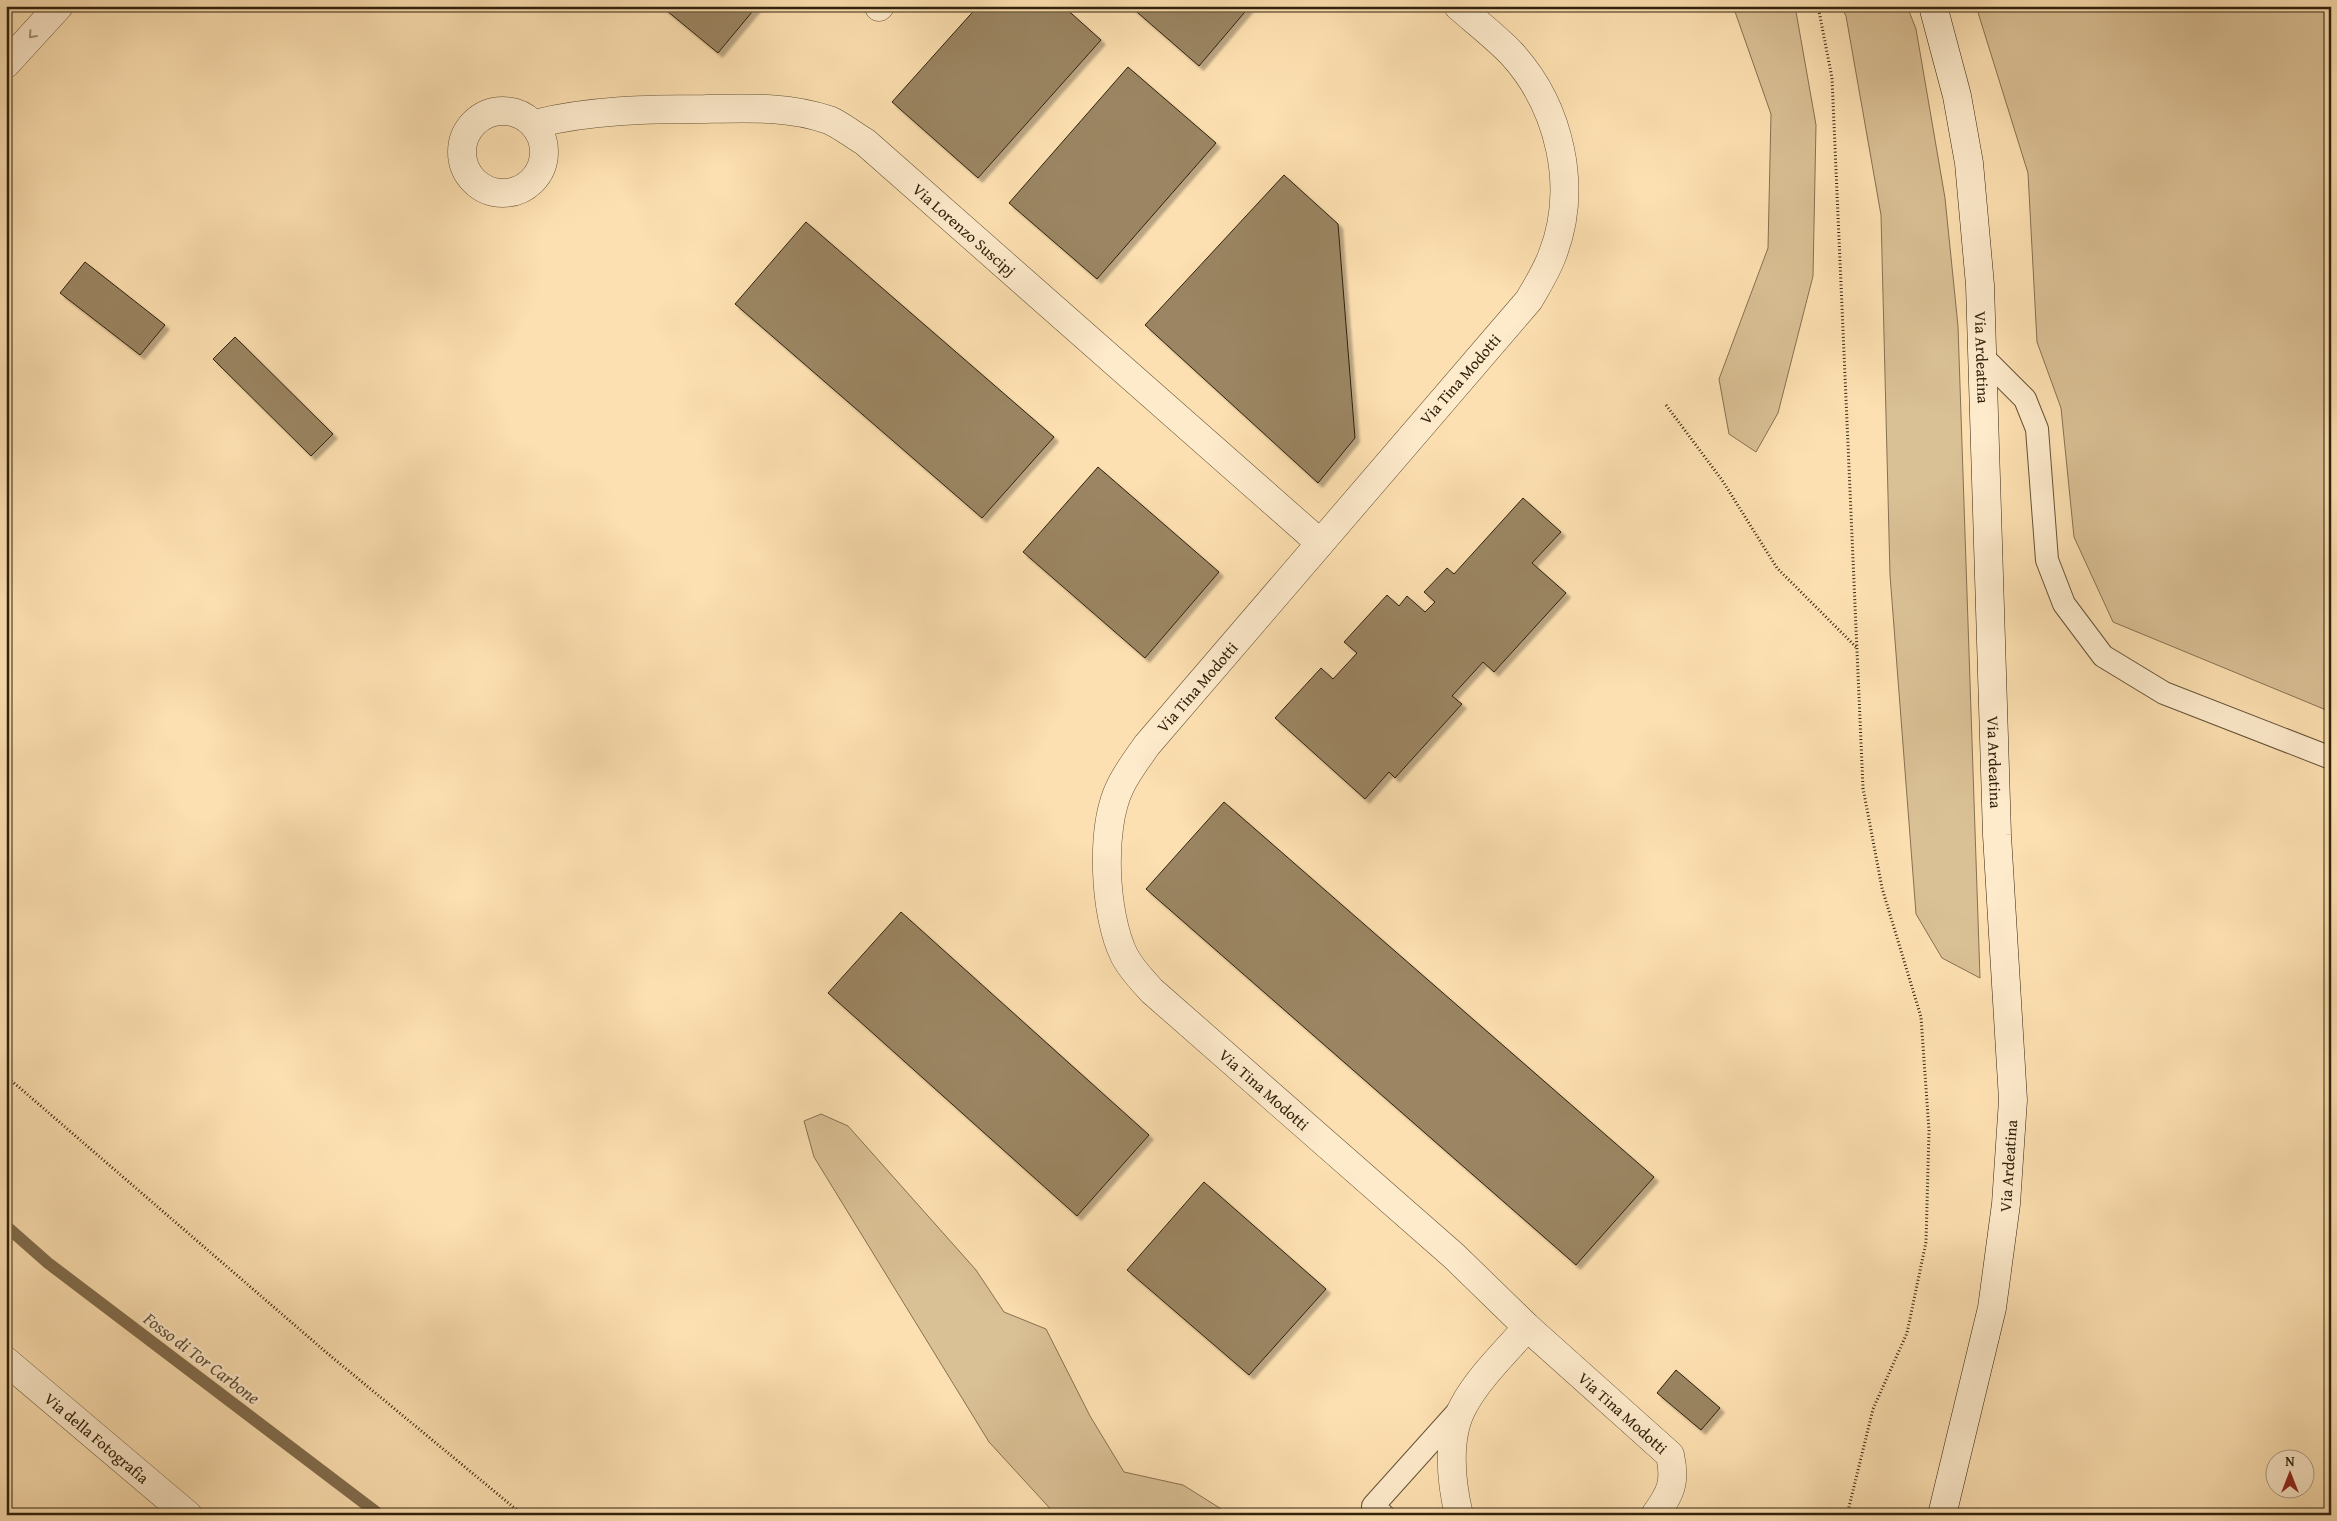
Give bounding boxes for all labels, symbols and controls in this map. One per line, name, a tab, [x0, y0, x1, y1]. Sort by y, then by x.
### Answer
one-way arrow	[29, 30, 38, 39]
street label: Via Lorenzo Suscipj	[907, 177, 1021, 282]
street label: Via Ardeatina	[1969, 311, 1996, 404]
street label: Via Tina Modotti	[1414, 328, 1507, 430]
street label: Via Tina Modotti	[1151, 636, 1244, 738]
street label: Via Ardeatina	[1981, 715, 2008, 809]
street label: Via Tina Modotti	[1214, 1043, 1315, 1136]
street label: Via Ardeatina	[1993, 1119, 2023, 1213]
water label: Fosso di Tor Carbone	[137, 1305, 266, 1411]
street label: Via Tina Modotti	[1573, 1366, 1674, 1460]
street label: Via della Fotografia	[39, 1387, 155, 1489]
north arrow	[2264, 1448, 2314, 1498]
text: N	[2285, 1451, 2295, 1471]

